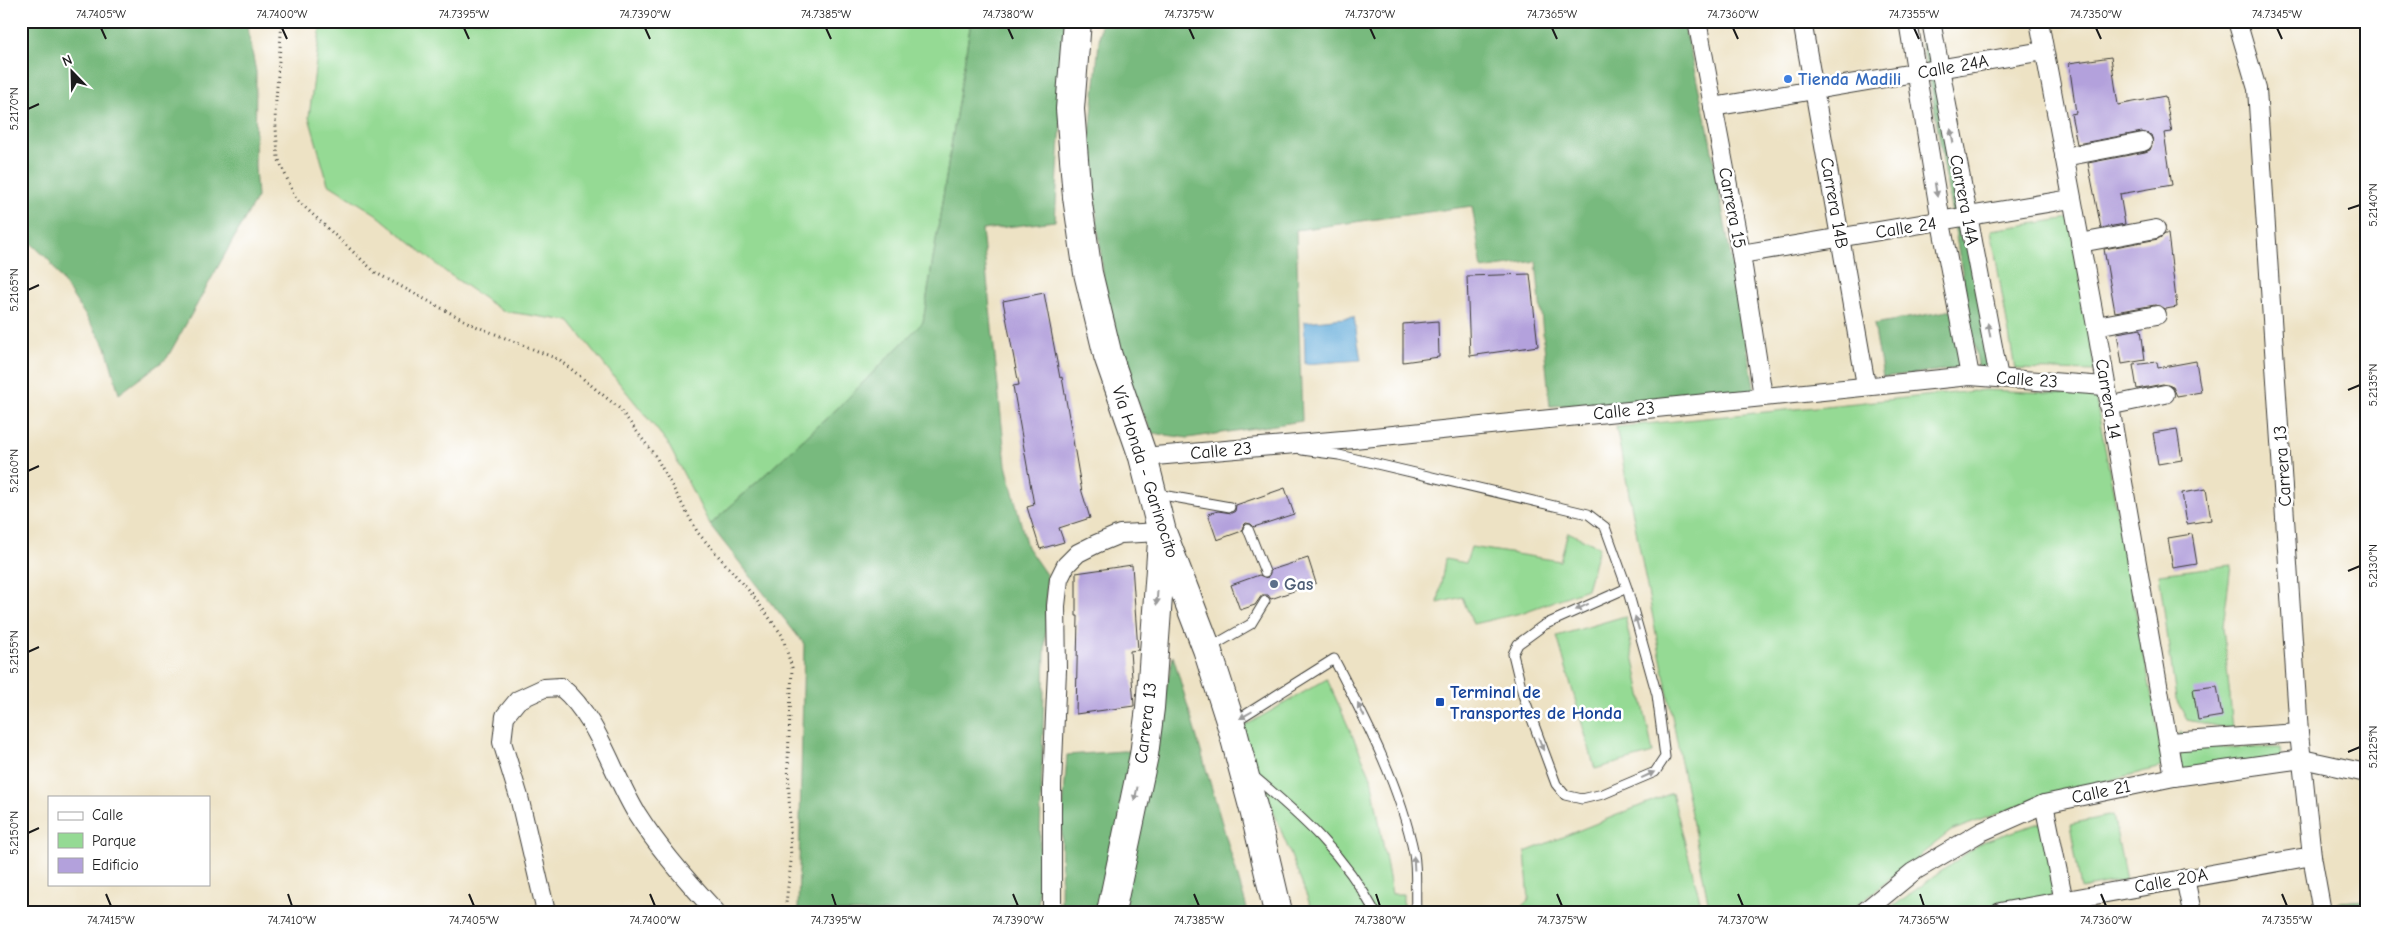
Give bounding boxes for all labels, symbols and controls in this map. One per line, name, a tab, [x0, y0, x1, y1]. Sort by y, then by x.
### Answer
text: 74.7405°W	[76, 7, 127, 21]
text: 74.7400°W	[257, 7, 308, 21]
text: 74.7395°W	[439, 7, 490, 21]
text: 74.7390°W	[619, 7, 671, 21]
text: 74.7385°W	[801, 7, 852, 21]
text: 74.7380°W	[983, 7, 1034, 21]
text: 74.7375°W	[1164, 7, 1214, 21]
text: 74.7370°W	[1345, 7, 1396, 21]
text: 74.7365°W	[1527, 7, 1578, 21]
text: 74.7360°W	[1707, 7, 1759, 21]
text: 74.7355°W	[1889, 7, 1940, 21]
text: 74.7350°W	[2070, 7, 2122, 21]
text: 74.7345°W	[2252, 7, 2302, 21]
north arrow	[48, 48, 98, 98]
street label: Calle 24A	[1916, 50, 1990, 84]
text: N	[60, 51, 75, 70]
place label: Tienda Madili	[1798, 69, 1901, 90]
marker: Tienda Madili	[1782, 73, 1794, 85]
text: 5.2170°N	[7, 87, 21, 131]
one-way arrow	[1948, 128, 1956, 144]
street label: Carrera 14A	[1945, 153, 1983, 247]
street label: Carrera 14B	[1816, 156, 1852, 250]
street label: Carrera 15	[1714, 166, 1750, 250]
one-way arrow	[1932, 183, 1940, 199]
text: 5.2140°N	[2366, 183, 2380, 227]
street label: Calle 24	[1874, 213, 1938, 243]
text: 5.2165°N	[7, 268, 21, 312]
one-way arrow	[1985, 322, 1993, 338]
street label: Carrera 14	[2091, 357, 2125, 441]
text: 5.2135°N	[2366, 364, 2380, 406]
street label: Calle 23	[1995, 367, 2059, 393]
street label: Vía Honda - Garinocito	[1107, 383, 1183, 561]
street label: Calle 23	[1592, 397, 1656, 425]
street label: Carrera 13	[2270, 425, 2296, 507]
street label: Calle 23	[1189, 438, 1253, 464]
text: 5.2160°N	[7, 449, 21, 493]
text: 5.2130°N	[2366, 544, 2380, 588]
place label: Gas	[1284, 574, 1314, 595]
marker: Gas	[1268, 578, 1280, 590]
one-way arrow	[1153, 591, 1161, 607]
one-way arrow	[1575, 603, 1590, 611]
one-way arrow	[1633, 616, 1641, 631]
text: 5.2155°N	[7, 630, 21, 674]
street label: Carrera 13	[1131, 681, 1161, 765]
place label: Terminal de Transportes de Honda	[1450, 682, 1622, 724]
marker: Terminal de Transportes de Honda	[1434, 696, 1446, 708]
one-way arrow	[1357, 703, 1365, 718]
one-way arrow	[1239, 711, 1252, 720]
text: 5.2125°N	[2366, 725, 2380, 769]
one-way arrow	[1537, 737, 1545, 752]
one-way arrow	[1640, 770, 1655, 779]
street label: Calle 21	[2070, 776, 2132, 808]
one-way arrow	[1132, 787, 1140, 802]
legend	[48, 796, 210, 886]
text: Calle	[92, 806, 124, 824]
text: 5.2150°N	[7, 811, 21, 855]
text: Parque	[92, 832, 137, 850]
one-way arrow	[1410, 855, 1418, 871]
text: Edificio	[92, 856, 139, 874]
street label: Calle 20A	[2133, 864, 2209, 898]
text: 74.7415°W	[87, 913, 135, 927]
text: 74.7410°W	[268, 913, 317, 927]
text: 74.7405°W	[449, 913, 500, 927]
text: 74.7400°W	[630, 913, 681, 927]
text: 74.7395°W	[811, 913, 862, 927]
text: 74.7390°W	[992, 913, 1044, 927]
text: 74.7385°W	[1174, 913, 1225, 927]
text: 74.7380°W	[1355, 913, 1406, 927]
text: 74.7375°W	[1537, 913, 1587, 927]
text: 74.7370°W	[1718, 913, 1769, 927]
text: 74.7365°W	[1899, 913, 1950, 927]
text: 74.7360°W	[2080, 913, 2132, 927]
text: 74.7355°W	[2262, 913, 2313, 927]

